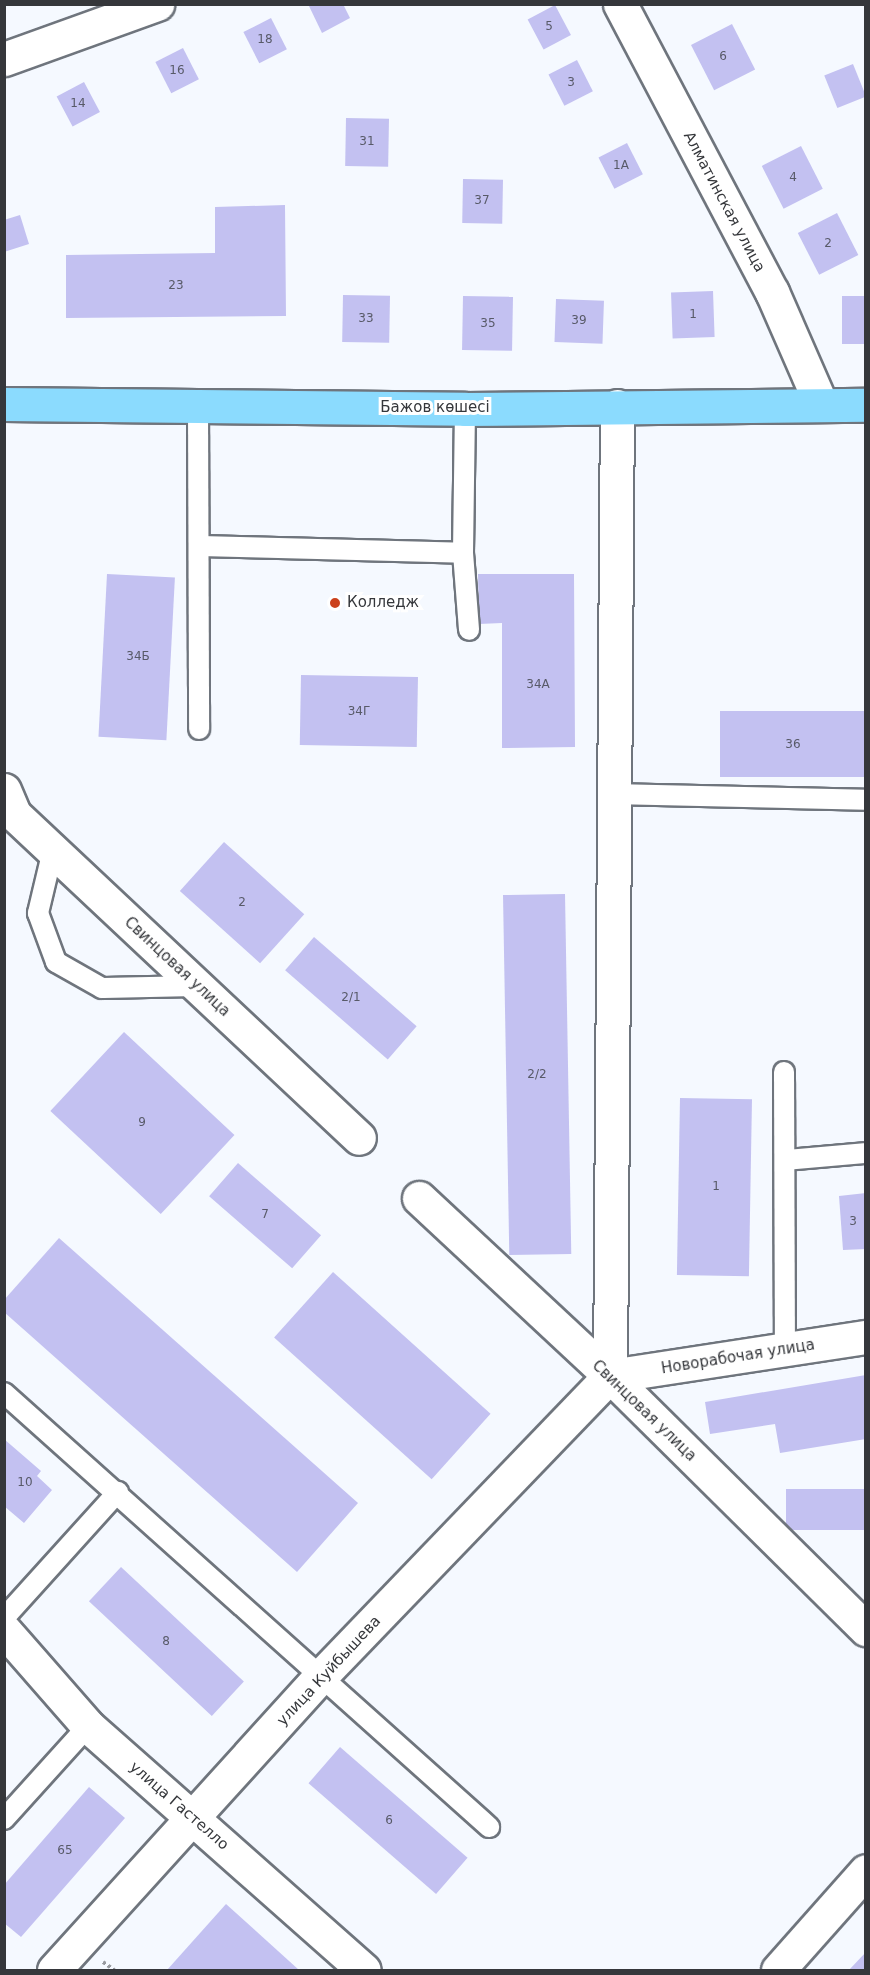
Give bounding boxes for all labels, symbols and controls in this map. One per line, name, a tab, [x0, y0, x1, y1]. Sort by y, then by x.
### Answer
house number: 5	[545, 20, 553, 34]
house number: 18	[257, 33, 273, 47]
house number: 6	[719, 50, 727, 64]
house number: 16	[169, 64, 185, 78]
house number: 3	[567, 76, 575, 90]
house number: 14	[70, 97, 86, 111]
street label: Алматинская улица	[679, 129, 769, 275]
house number: 31	[359, 135, 375, 149]
house number: 1А	[613, 159, 629, 173]
house number: 4	[789, 171, 797, 185]
house number: 37	[474, 194, 490, 208]
house number: 2	[824, 237, 832, 251]
house number: 23	[168, 279, 184, 293]
house number: 1	[689, 308, 697, 322]
house number: 33	[358, 312, 374, 326]
house number: 39	[571, 314, 587, 328]
house number: 35	[480, 317, 496, 331]
street label: Бажов көшесі	[380, 399, 490, 417]
place label: Колледж	[347, 594, 419, 612]
marker: Колледж	[328, 596, 342, 610]
house number: 34Б	[126, 650, 150, 664]
house number: 34А	[526, 678, 550, 692]
house number: 34Г	[348, 705, 370, 719]
house number: 36	[785, 738, 801, 752]
house number: 2	[238, 896, 246, 910]
street label: Свинцовая улица	[121, 913, 233, 1021]
house number: 2/1	[341, 991, 361, 1005]
house number: 2/2	[527, 1068, 547, 1082]
house number: 9	[138, 1116, 146, 1130]
house number: 1	[712, 1180, 720, 1194]
house number: 7	[261, 1208, 269, 1222]
house number: 3	[849, 1215, 857, 1229]
street label: Новорабочая улица	[660, 1336, 816, 1378]
street label: Свинцовая улица	[588, 1357, 700, 1465]
house number: 10	[17, 1476, 33, 1490]
street label: улица Куйбышева	[273, 1612, 385, 1730]
house number: 8	[162, 1635, 170, 1649]
street label: улица Гастелло	[126, 1758, 232, 1854]
house number: 6	[385, 1814, 393, 1828]
house number: 65	[57, 1844, 73, 1858]

